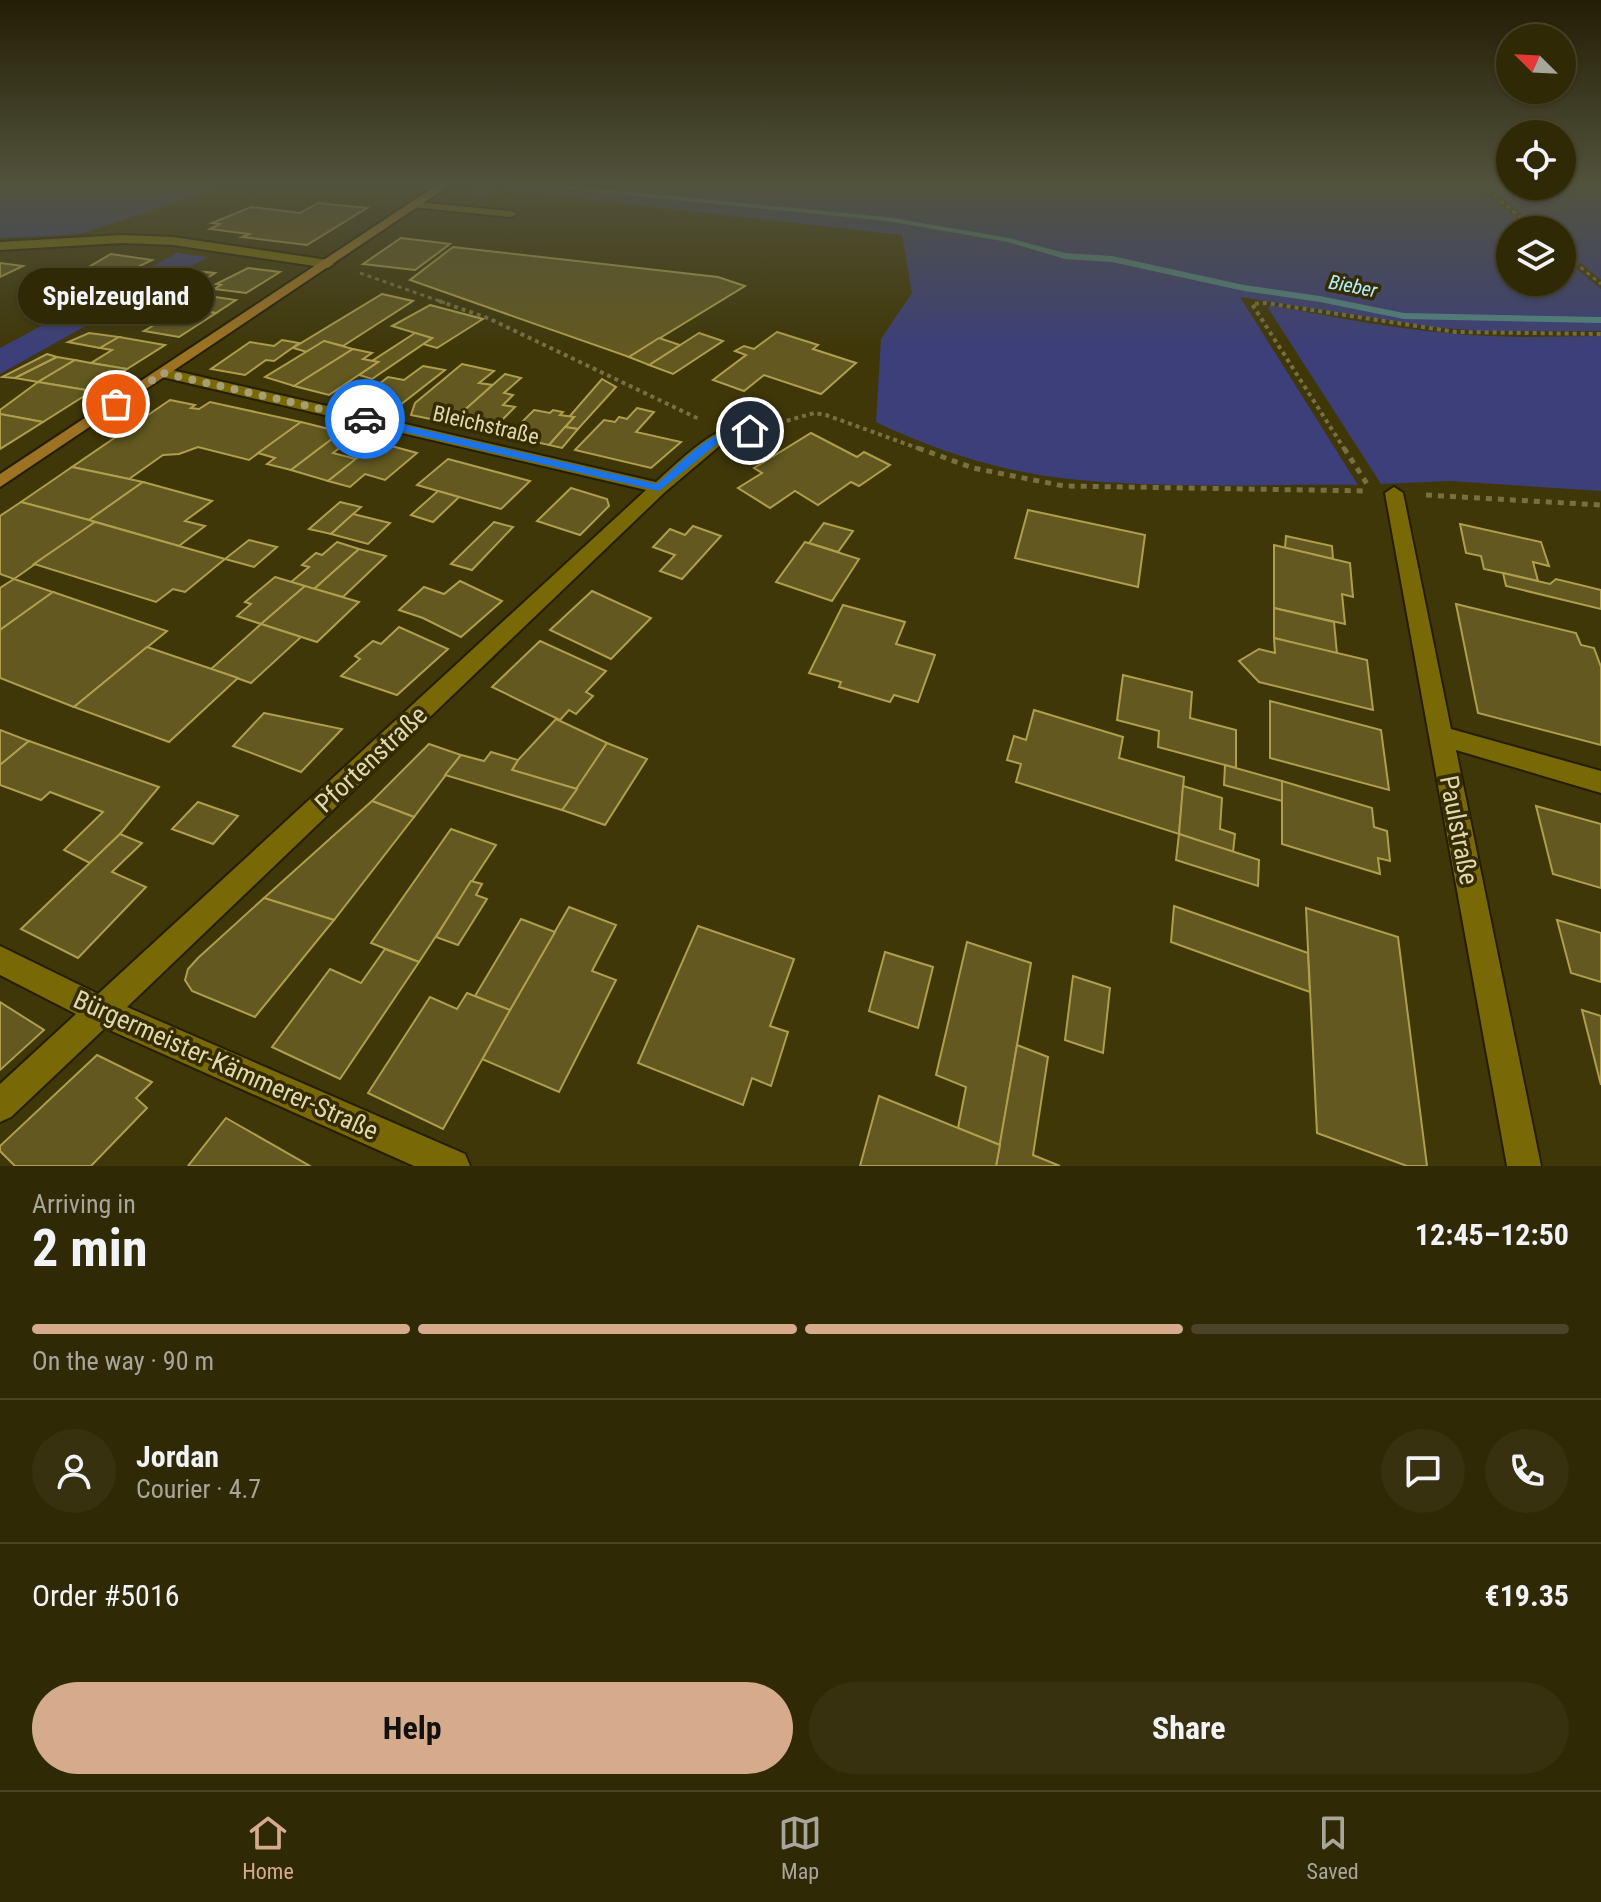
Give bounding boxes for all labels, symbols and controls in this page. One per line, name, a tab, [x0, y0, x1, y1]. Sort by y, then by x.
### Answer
north arrow	[1496, 24, 1576, 104]
map controls	[1496, 24, 1576, 296]
button: locate	[1496, 120, 1576, 200]
button: layers	[1496, 216, 1576, 296]
callout: Spielzeugland	[18, 268, 214, 324]
water label: Bieber	[1327, 270, 1380, 303]
text: Spielzeugland	[43, 281, 189, 311]
pin	[82, 370, 150, 438]
courier	[325, 379, 405, 459]
icon: bag	[94, 382, 138, 426]
icon: car	[343, 397, 387, 441]
pin	[716, 397, 784, 465]
street label: Bleichstraße	[430, 401, 542, 449]
icon: home	[728, 409, 772, 453]
street label: Pfortenstraße	[309, 700, 433, 818]
street label: Paulstraße	[1434, 773, 1484, 887]
street label: Bürgermeister-Kämmerer-Straße	[69, 984, 383, 1146]
text: Arriving in	[32, 1189, 136, 1219]
text: 12:45–12:50	[1415, 1217, 1569, 1252]
text: 2 min	[32, 1218, 148, 1279]
text: On the way · 90 m	[32, 1346, 214, 1376]
button: person	[32, 1429, 116, 1513]
button: chat	[1381, 1429, 1465, 1513]
button: phone	[1485, 1429, 1569, 1513]
text: Jordan	[136, 1439, 219, 1474]
text: Courier · 4.7	[136, 1474, 261, 1504]
text: Order #5016	[32, 1578, 180, 1613]
text: €19.35	[1484, 1578, 1569, 1613]
button: Help	[32, 1682, 793, 1774]
button: Share	[809, 1682, 1569, 1774]
tab: Home	[242, 1811, 294, 1884]
tab: Map	[778, 1811, 822, 1884]
tab: Saved	[1307, 1811, 1359, 1884]

